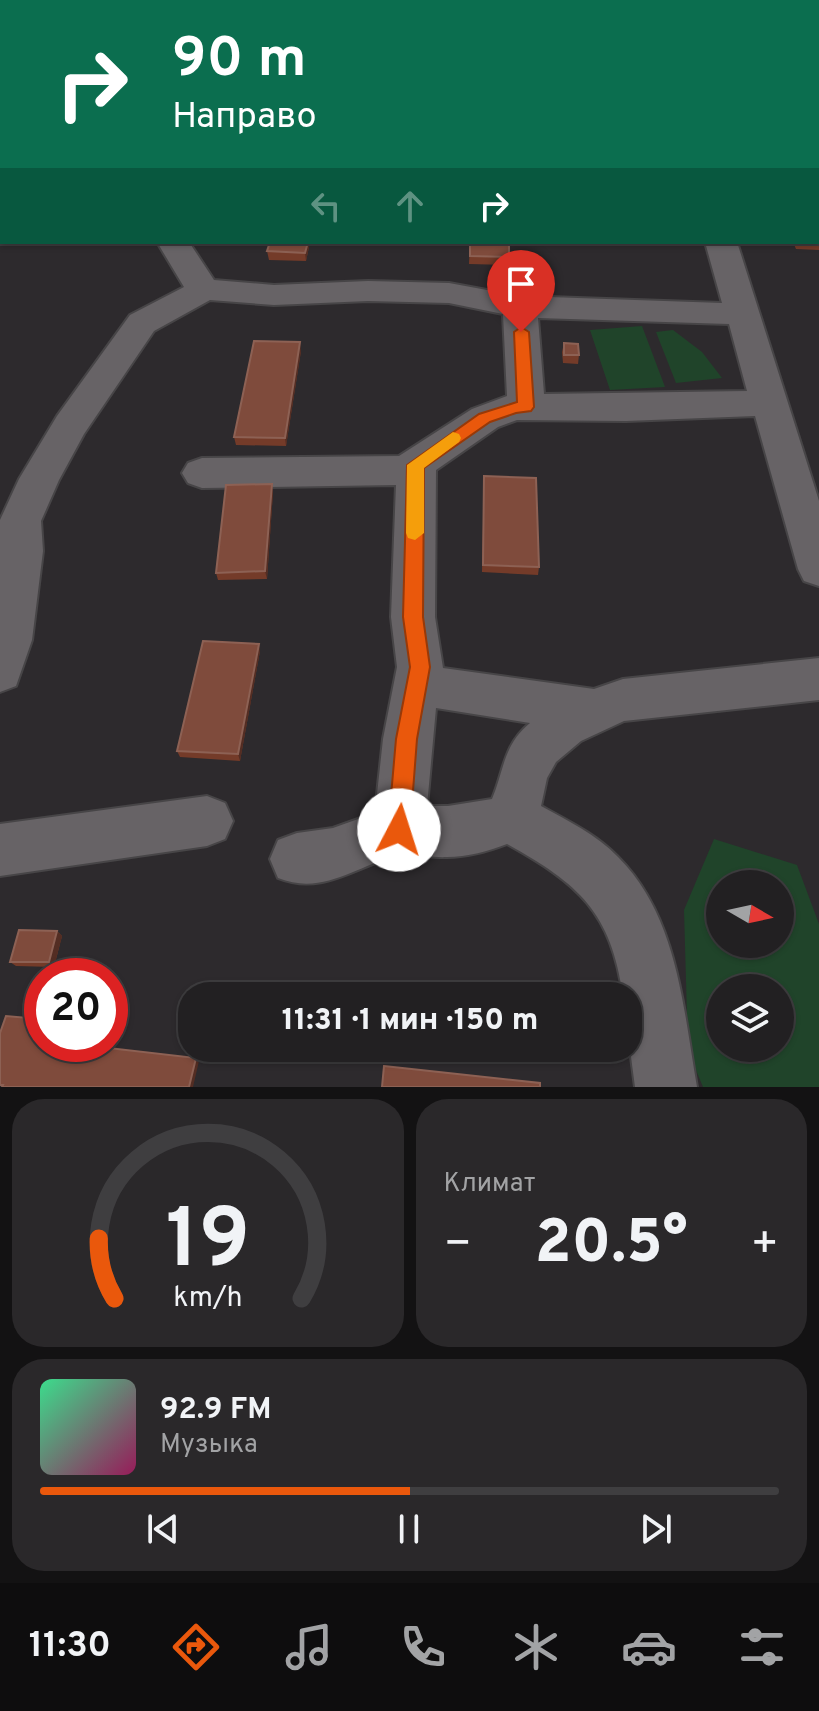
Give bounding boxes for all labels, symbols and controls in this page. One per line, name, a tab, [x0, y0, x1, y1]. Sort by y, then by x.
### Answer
text: 90 m	[172, 26, 307, 96]
icon: right	[40, 32, 144, 136]
text: Направо	[172, 95, 317, 141]
icon: left	[304, 184, 348, 228]
icon: ahead	[388, 184, 432, 228]
icon: right	[472, 184, 516, 228]
pin	[487, 250, 555, 332]
icon: arrive	[499, 262, 543, 306]
position arrow	[357, 788, 441, 872]
north arrow	[706, 870, 794, 958]
map controls	[706, 870, 794, 1062]
speed limit sign: 20	[24, 958, 128, 1062]
button: layers	[706, 974, 794, 1062]
text: 11:31 · 1 мин · 150 m	[282, 1003, 538, 1040]
text: Климат	[444, 1168, 535, 1201]
text: 19	[166, 1192, 250, 1297]
text: 20.5°	[535, 1208, 688, 1284]
text: −	[444, 1218, 472, 1274]
text: +	[751, 1218, 779, 1274]
text: km/h	[173, 1281, 242, 1317]
text: 92.9 FM	[160, 1392, 272, 1429]
text: Музыка	[160, 1429, 258, 1462]
icon: previous	[141, 1507, 185, 1551]
icon: pause	[387, 1507, 431, 1551]
icon: next	[634, 1507, 678, 1551]
icon: directions	[168, 1619, 224, 1675]
icon: music	[281, 1619, 337, 1675]
icon: phone	[395, 1619, 451, 1675]
icon: climate	[508, 1619, 564, 1675]
icon: car	[621, 1619, 677, 1675]
icon: filters	[734, 1619, 790, 1675]
text: 11:30	[29, 1624, 111, 1670]

